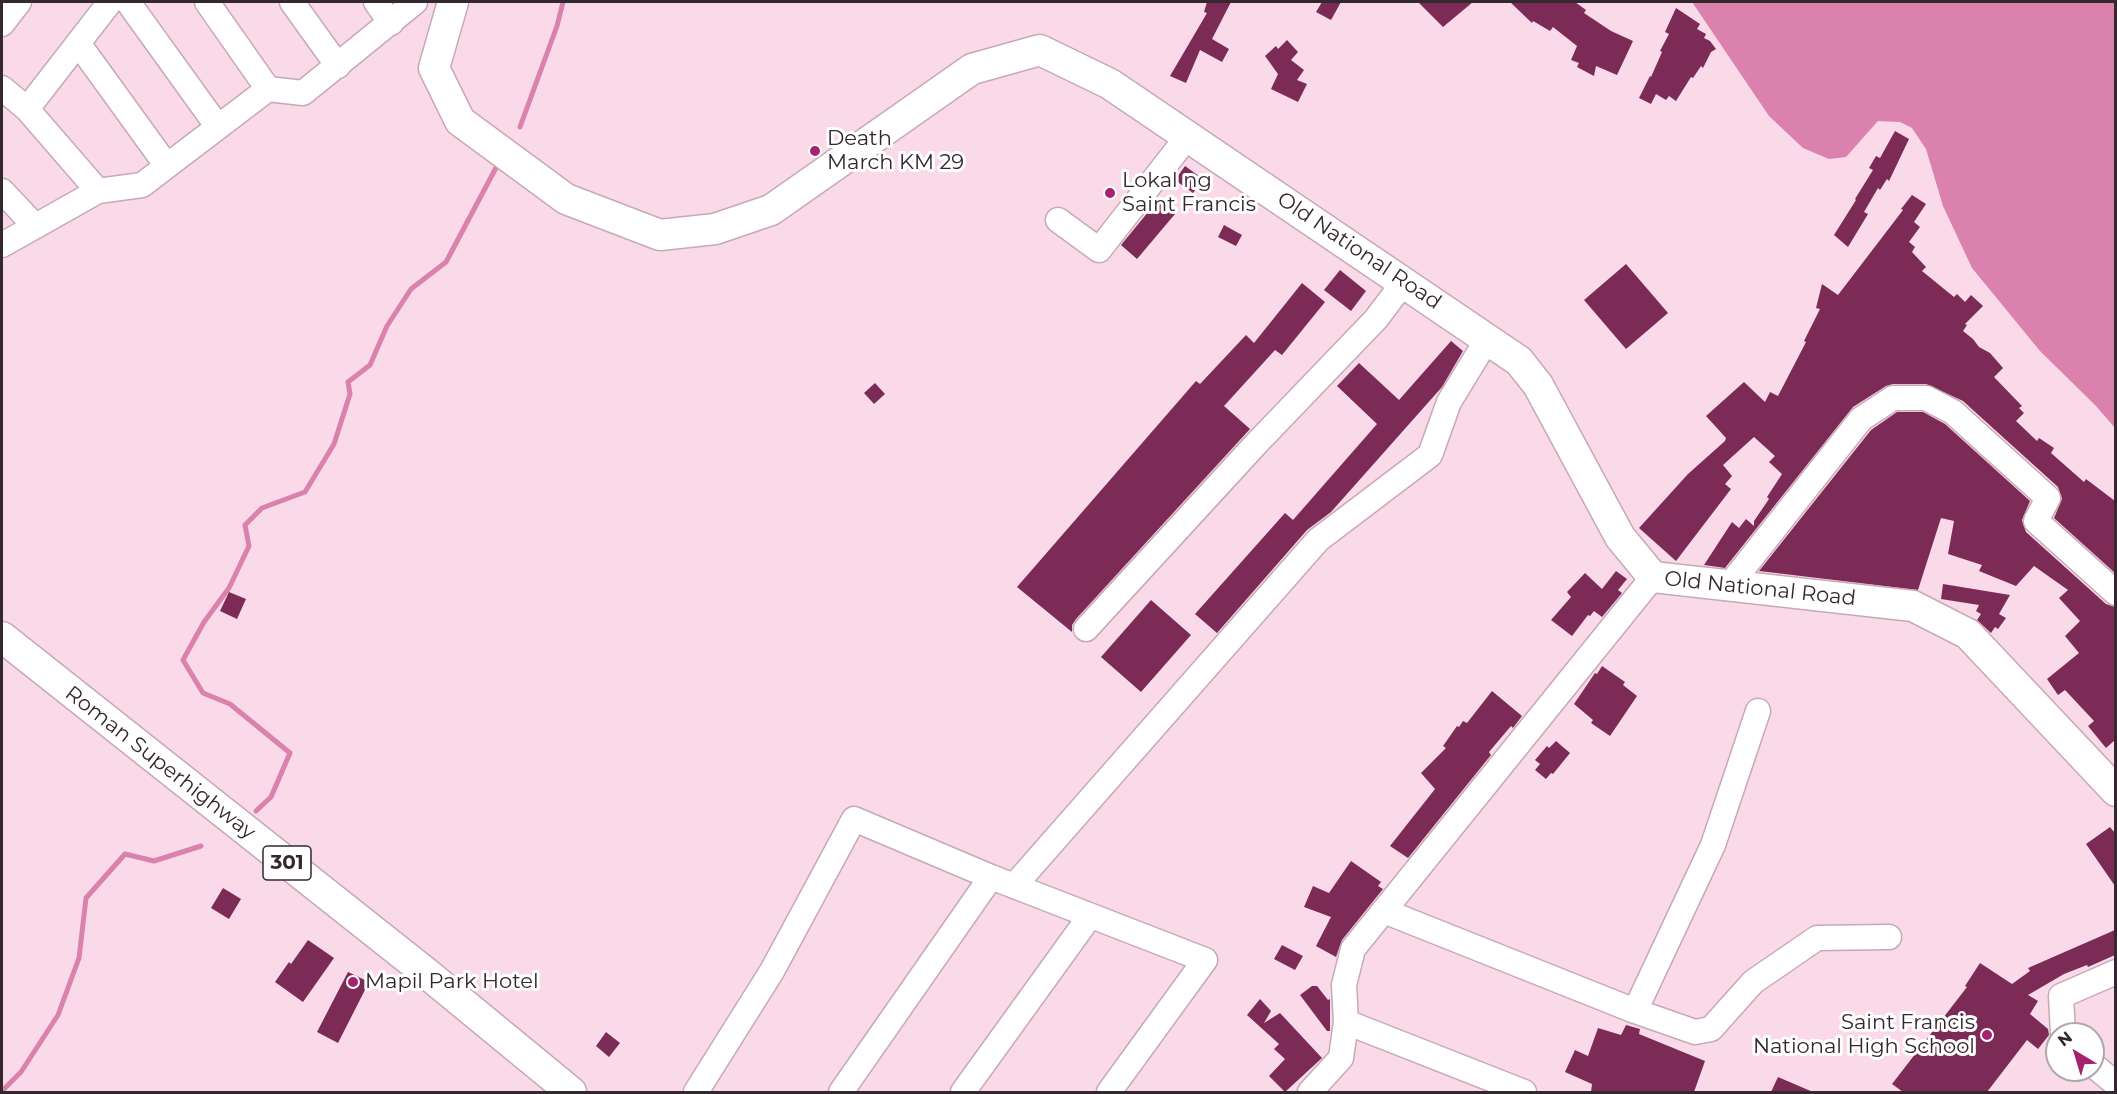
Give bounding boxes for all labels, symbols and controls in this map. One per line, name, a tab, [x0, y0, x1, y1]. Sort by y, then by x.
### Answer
place label: Death March KM 29	[827, 126, 964, 176]
marker: Death March KM 29	[808, 144, 822, 158]
place label: Lokal ng Saint Francis	[1122, 168, 1256, 218]
marker: Lokal ng Saint Francis	[1103, 186, 1117, 200]
street label: Old National Road	[1272, 187, 1446, 315]
street label: Old National Road	[1663, 566, 1857, 612]
street label: Roman Superhighway	[60, 681, 260, 845]
road number: 301	[263, 846, 311, 880]
place label: Mapil Park Hotel	[365, 969, 539, 995]
marker: Mapil Park Hotel	[346, 975, 360, 989]
place label: Saint Francis National High School	[1753, 1010, 1975, 1060]
north arrow	[2045, 1022, 2105, 1082]
marker: Saint Francis National High School	[1980, 1028, 1994, 1042]
text: N	[2054, 1028, 2076, 1050]

